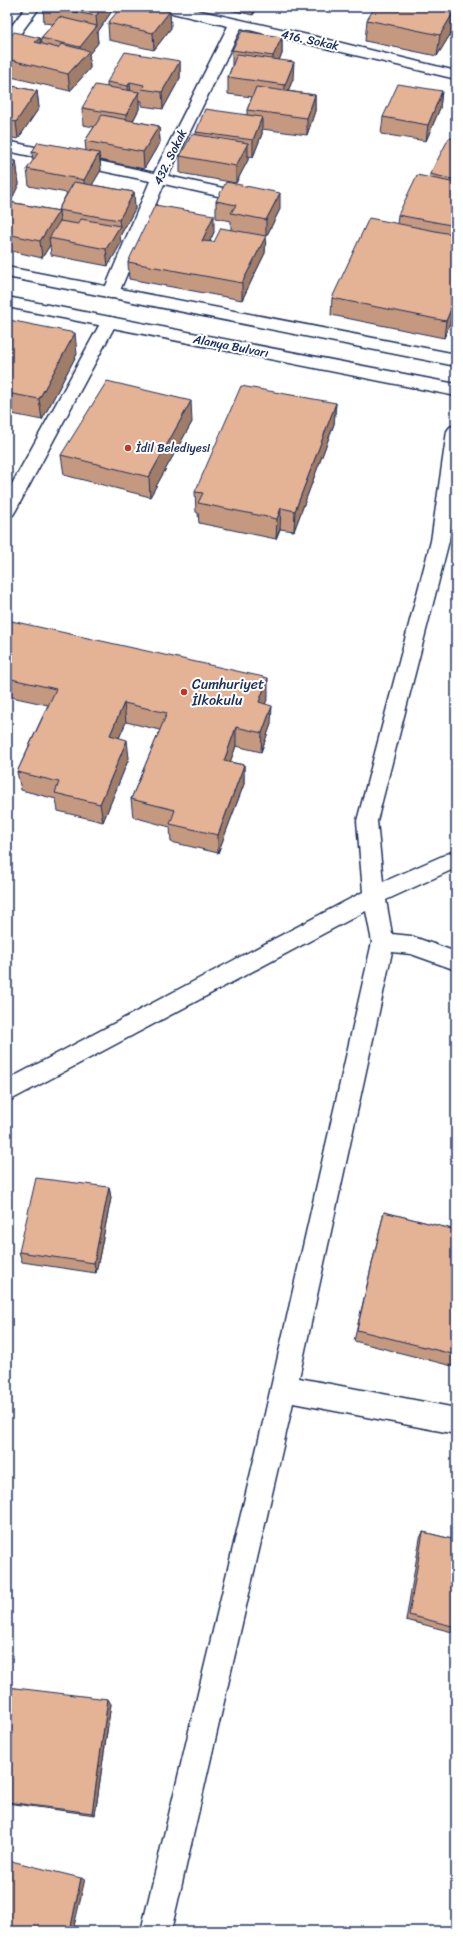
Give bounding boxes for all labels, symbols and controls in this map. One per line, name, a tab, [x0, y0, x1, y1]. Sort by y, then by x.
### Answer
street label: 416. Sokak	[279, 23, 342, 57]
street label: 432. Sokak	[147, 125, 193, 189]
street label: Alanya Bulvarı	[190, 328, 271, 364]
place label: İdil Belediyesi	[135, 437, 211, 459]
marker: İdil Belediyesi	[123, 443, 133, 453]
place label: Cumhuriyet İlkokulu	[191, 672, 264, 713]
marker: Cumhuriyet İlkokulu	[179, 687, 189, 697]

